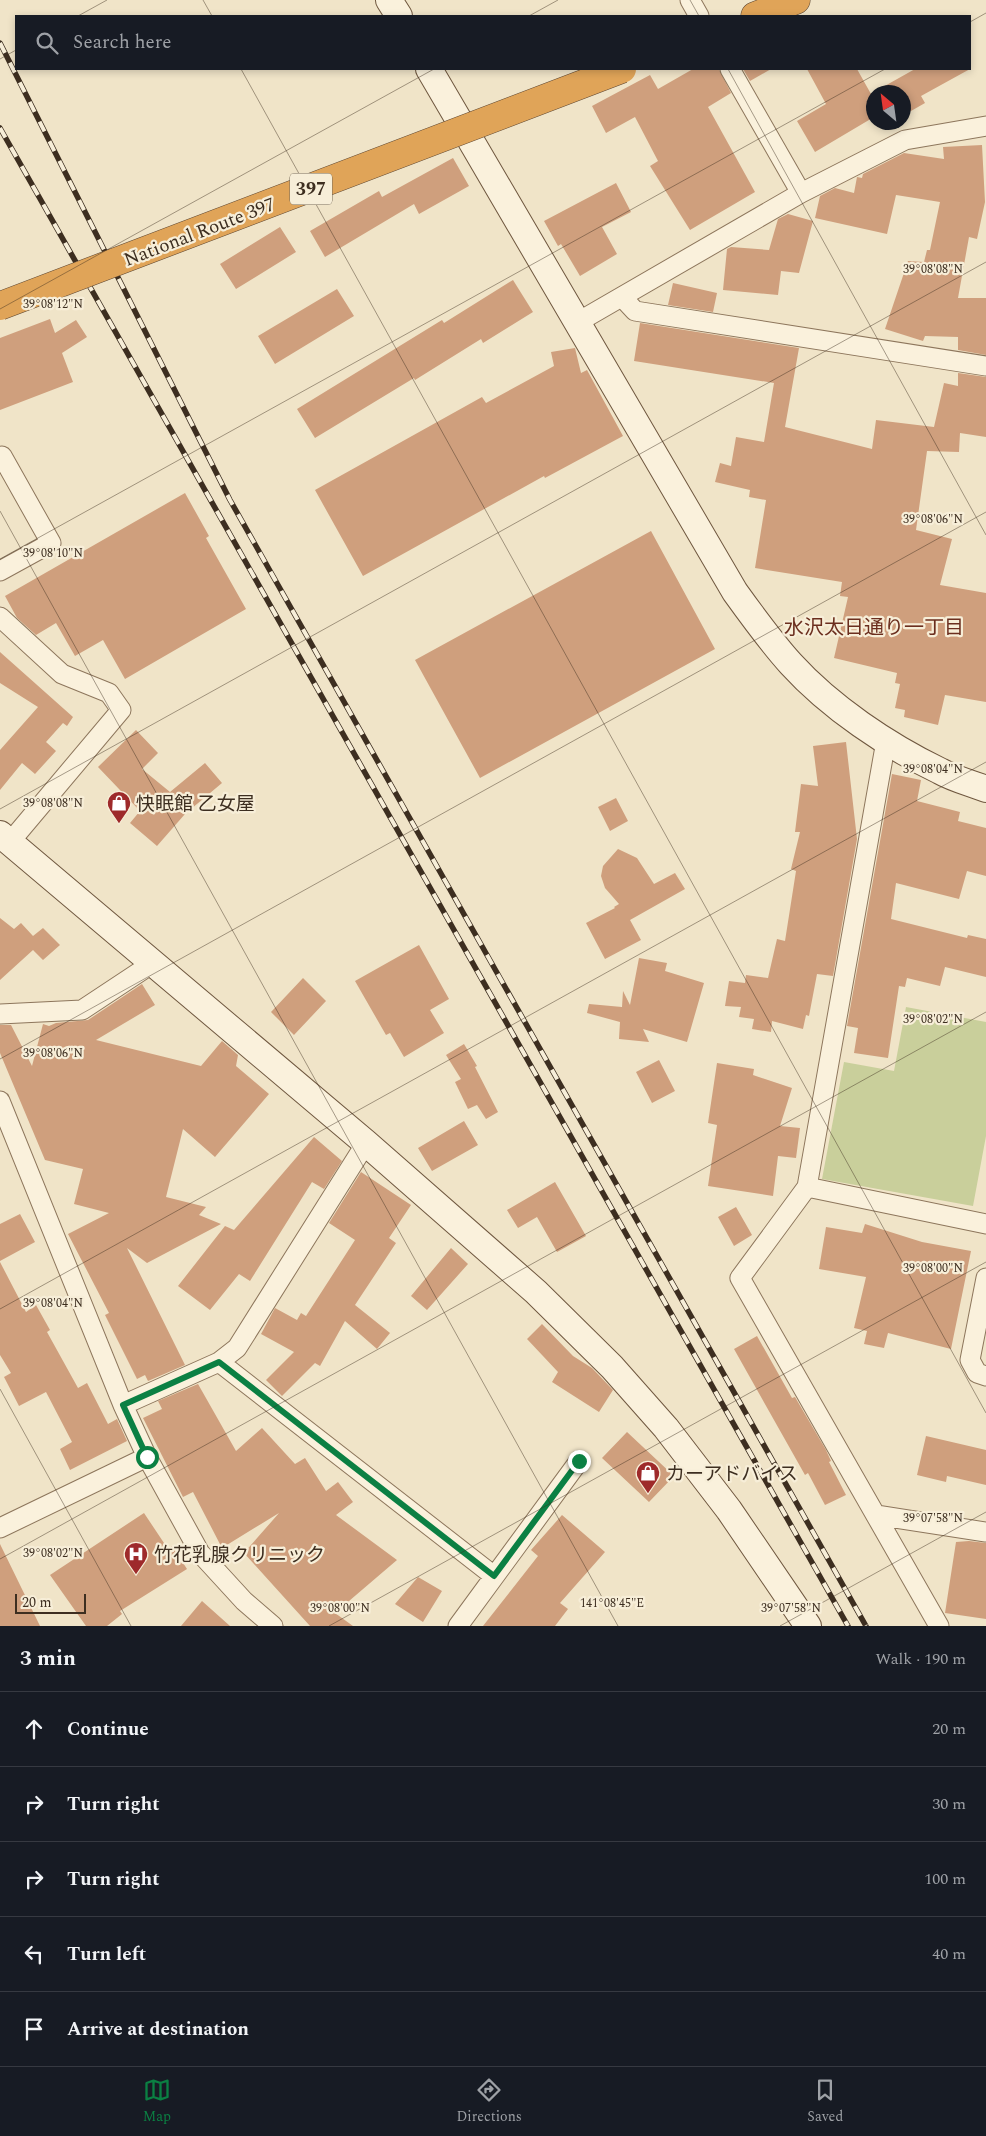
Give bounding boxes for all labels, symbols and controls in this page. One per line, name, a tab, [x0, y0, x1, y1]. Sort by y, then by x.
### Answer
search box	[15, 15, 971, 70]
text: Search here	[73, 28, 172, 57]
icon: search	[33, 29, 61, 57]
north arrow	[866, 85, 911, 130]
road number: 397	[290, 173, 332, 204]
street label: National Route 397	[119, 190, 280, 275]
text: 39°08'08"N	[903, 260, 963, 279]
text: 39°08'12"N	[23, 295, 83, 314]
text: 39°08'06"N	[903, 510, 963, 529]
text: 39°08'10"N	[23, 544, 83, 563]
district label: 水沢太日通り一丁目	[784, 613, 964, 643]
text: 39°08'04"N	[903, 760, 963, 779]
shop icon: 快眠館 乙女屋	[106, 790, 132, 824]
place label: 快眠館 乙女屋	[136, 790, 255, 819]
text: 39°08'08"N	[23, 794, 83, 813]
text: 39°08'02"N	[903, 1010, 963, 1029]
text: 39°08'06"N	[23, 1044, 83, 1063]
text: 39°08'00"N	[903, 1259, 963, 1278]
text: 39°08'04"N	[23, 1294, 83, 1313]
route start	[136, 1446, 159, 1469]
route end	[568, 1450, 591, 1473]
shop icon: カーアドバイス	[635, 1460, 661, 1494]
place label: カーアドバイス	[666, 1460, 798, 1489]
text: 39°07'58"N	[903, 1509, 963, 1528]
hospital icon: 竹花乳腺クリニック	[123, 1541, 149, 1575]
place label: 竹花乳腺クリニック	[154, 1541, 325, 1570]
text: 39°08'02"N	[23, 1544, 83, 1563]
scale bar	[15, 1591, 86, 1614]
text: 20 m	[22, 1592, 52, 1613]
text: 141°08'45"E	[580, 1594, 644, 1613]
text: 39°08'00"N	[310, 1599, 370, 1618]
text: 39°07'58"N	[761, 1599, 821, 1618]
text: 3 min	[20, 1643, 76, 1675]
text: Walk · 190 m	[875, 1647, 966, 1671]
icon: ahead	[20, 1715, 48, 1743]
text: Continue	[67, 1715, 149, 1744]
text: 20 m	[932, 1717, 966, 1741]
icon: right	[20, 1790, 48, 1818]
text: Turn right	[67, 1790, 160, 1819]
text: 30 m	[932, 1792, 966, 1816]
icon: right	[20, 1865, 48, 1893]
text: Turn right	[67, 1865, 160, 1894]
text: 100 m	[924, 1867, 966, 1891]
icon: left	[20, 1940, 48, 1968]
text: Turn left	[67, 1940, 146, 1969]
text: 40 m	[932, 1942, 966, 1966]
icon: arrive	[20, 2015, 48, 2043]
text: Arrive at destination	[67, 2015, 249, 2044]
tab: Map	[143, 2076, 171, 2127]
tab: Directions	[456, 2076, 522, 2127]
tab: Saved	[807, 2076, 843, 2127]

